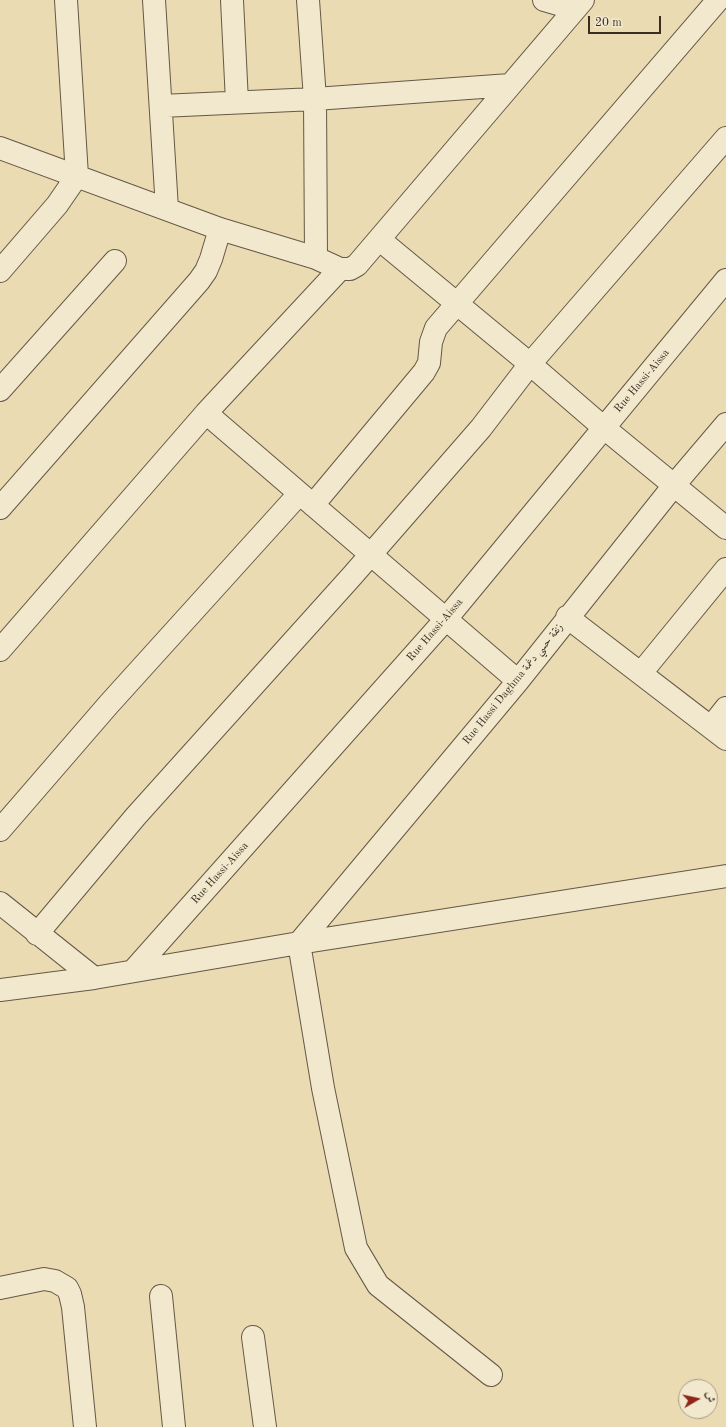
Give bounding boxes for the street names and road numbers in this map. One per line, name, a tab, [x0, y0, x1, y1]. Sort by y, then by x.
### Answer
street label: Rue Hassi-Aissa	[612, 347, 672, 415]
street label: Rue Hassi-Aissa	[404, 596, 466, 664]
street label: Rue Hassi Daghma زنقة حسي دغمة	[460, 621, 566, 747]
street label: Rue Hassi-Aissa	[189, 839, 251, 907]

